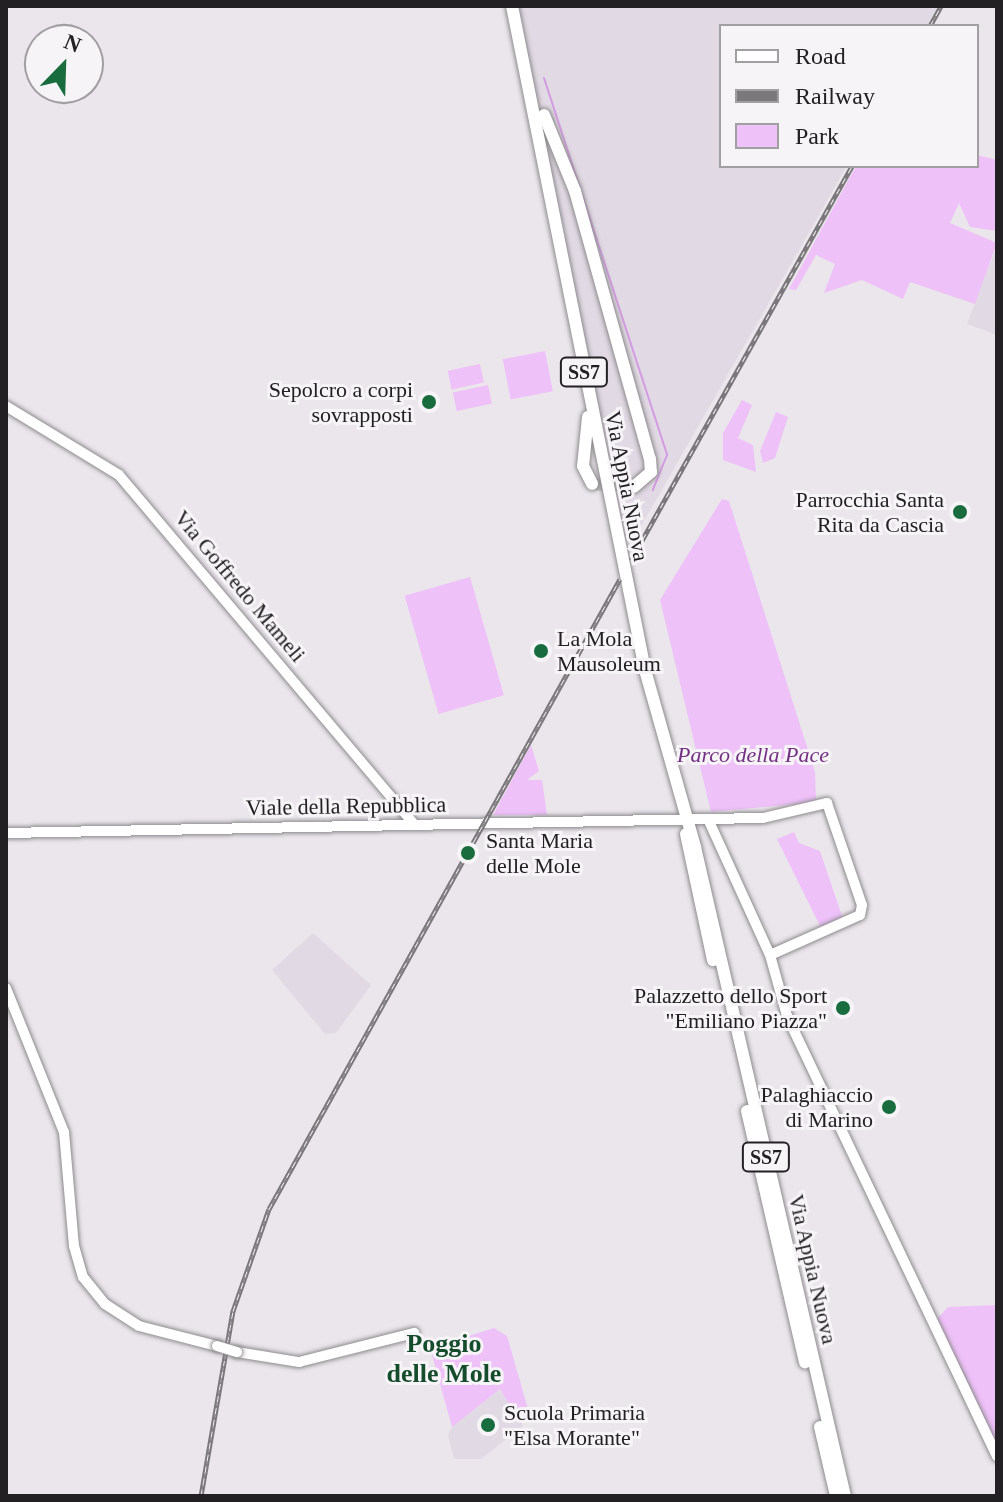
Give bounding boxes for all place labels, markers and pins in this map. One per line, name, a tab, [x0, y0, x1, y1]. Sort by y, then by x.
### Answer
place label: Sepolcro a corpi sovrapposti	[269, 376, 413, 428]
marker: Sepolcro a corpi sovrapposti	[420, 393, 438, 411]
place label: Parrocchia Santa Rita da Cascia	[796, 486, 944, 538]
marker: Parrocchia Santa Rita da Cascia	[951, 503, 969, 521]
place label: La Mola Mausoleum	[557, 625, 661, 676]
marker: La Mola Mausoleum	[532, 642, 550, 660]
place label: Santa Maria delle Mole	[486, 827, 593, 878]
marker: Santa Maria delle Mole	[457, 842, 479, 864]
place label: Palazzetto dello Sport "Emiliano Piazza"	[634, 982, 827, 1034]
marker: Palazzetto dello Sport "Emiliano Piazza"	[834, 999, 852, 1017]
place label: Palaghiaccio di Marino	[761, 1081, 873, 1132]
marker: Palaghiaccio di Marino	[880, 1098, 898, 1116]
place label: Scuola Primaria "Elsa Morante"	[504, 1399, 645, 1450]
marker: Scuola Primaria "Elsa Morante"	[479, 1416, 497, 1434]

